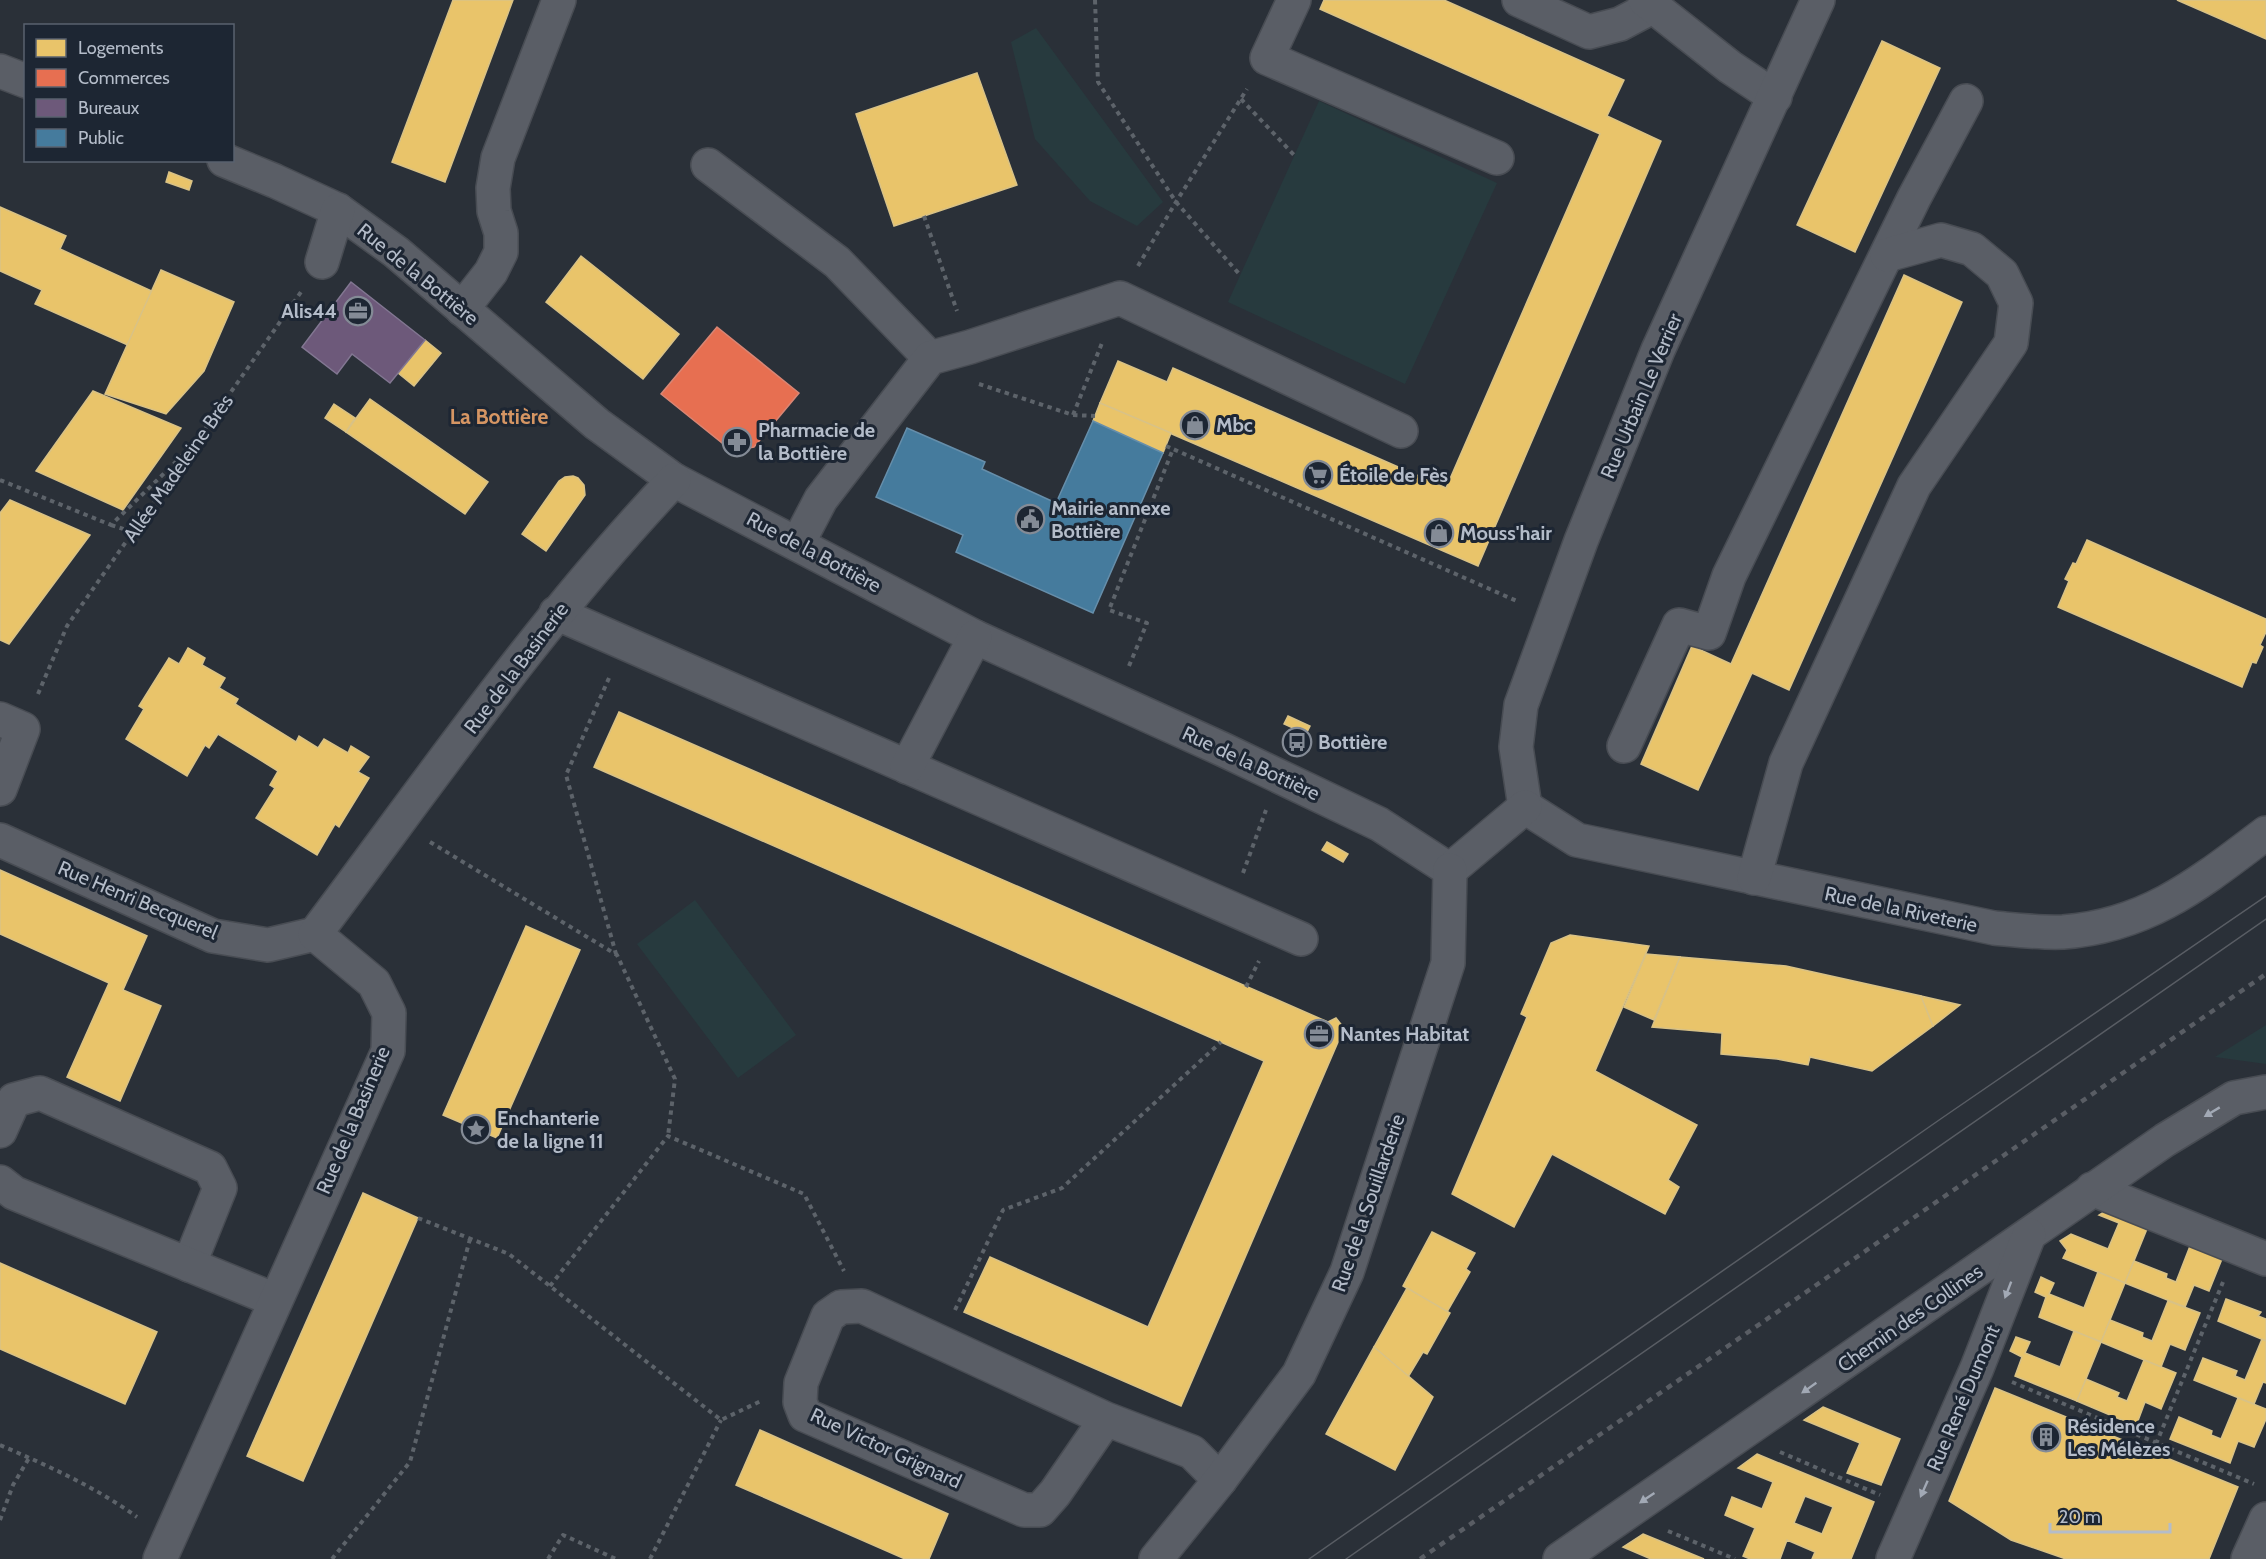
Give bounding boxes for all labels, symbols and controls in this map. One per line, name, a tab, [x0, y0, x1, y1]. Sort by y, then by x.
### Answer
legend	[24, 24, 234, 162]
text: Logements	[78, 37, 163, 59]
text: Commerces	[78, 67, 170, 89]
text: Bureaux	[78, 97, 140, 119]
text: Public	[78, 127, 124, 149]
street label: Rue de la Bottière	[353, 218, 483, 330]
office icon: Alis44	[342, 295, 374, 327]
place label: Alis44	[281, 299, 337, 323]
street label: Rue Urbain Le Verrier	[1595, 309, 1687, 482]
street label: Allée Madeleine Brès	[118, 389, 238, 547]
district label: La Bottière	[450, 404, 548, 429]
shop icon: Mbc	[1179, 409, 1211, 441]
place label: Mbc	[1216, 413, 1253, 437]
place label: Pharmacie de la Bottière	[758, 418, 875, 465]
pharmacy icon: Pharmacie de la Bottière	[721, 426, 753, 458]
supermarket icon: Étoile de Fès	[1302, 459, 1334, 491]
place label: Étoile de Fès	[1339, 463, 1448, 487]
place label: Mairie annexe Bottière	[1051, 496, 1171, 543]
public building icon: Mairie annexe Bottière	[1014, 503, 1046, 535]
street label: Rue de la Bottière	[743, 506, 885, 598]
shop icon: Mouss'hair	[1423, 517, 1455, 549]
place label: Mouss'hair	[1460, 521, 1552, 545]
street label: Rue de la Basinerie	[459, 598, 573, 738]
street label: Rue de la Bottière	[1179, 721, 1323, 805]
bus stop icon: Bottière	[1281, 726, 1313, 758]
place label: Bottière	[1318, 730, 1387, 754]
street label: Rue Henri Becquerel	[54, 855, 222, 945]
street label: Rue de la Riveterie	[1822, 881, 1980, 937]
office icon: Nantes Habitat	[1303, 1018, 1335, 1050]
place label: Nantes Habitat	[1340, 1022, 1469, 1046]
street label: Rue de la Basinerie	[311, 1043, 395, 1197]
place label: Enchanterie de la ligne 11	[497, 1106, 604, 1153]
one-way arrow	[2204, 1106, 2220, 1117]
street label: Rue de la Souillarderie	[1326, 1111, 1410, 1295]
place icon: Enchanterie de la ligne 11	[460, 1113, 492, 1145]
street label: Chemin des Collines	[1833, 1259, 1987, 1377]
one-way arrow	[2003, 1281, 2013, 1299]
street label: Rue René Dumont	[1921, 1321, 2005, 1475]
one-way arrow	[1801, 1382, 1817, 1394]
street label: Rue Victor Grignard	[807, 1403, 965, 1493]
place label: Résidence Les Mélèzes	[2067, 1414, 2170, 1461]
building icon: Résidence Les Mélèzes	[2030, 1421, 2062, 1453]
one-way arrow	[1919, 1480, 1929, 1498]
one-way arrow	[1640, 1492, 1656, 1504]
scale bar	[2050, 1496, 2170, 1534]
text: 20 m	[2059, 1506, 2101, 1528]

